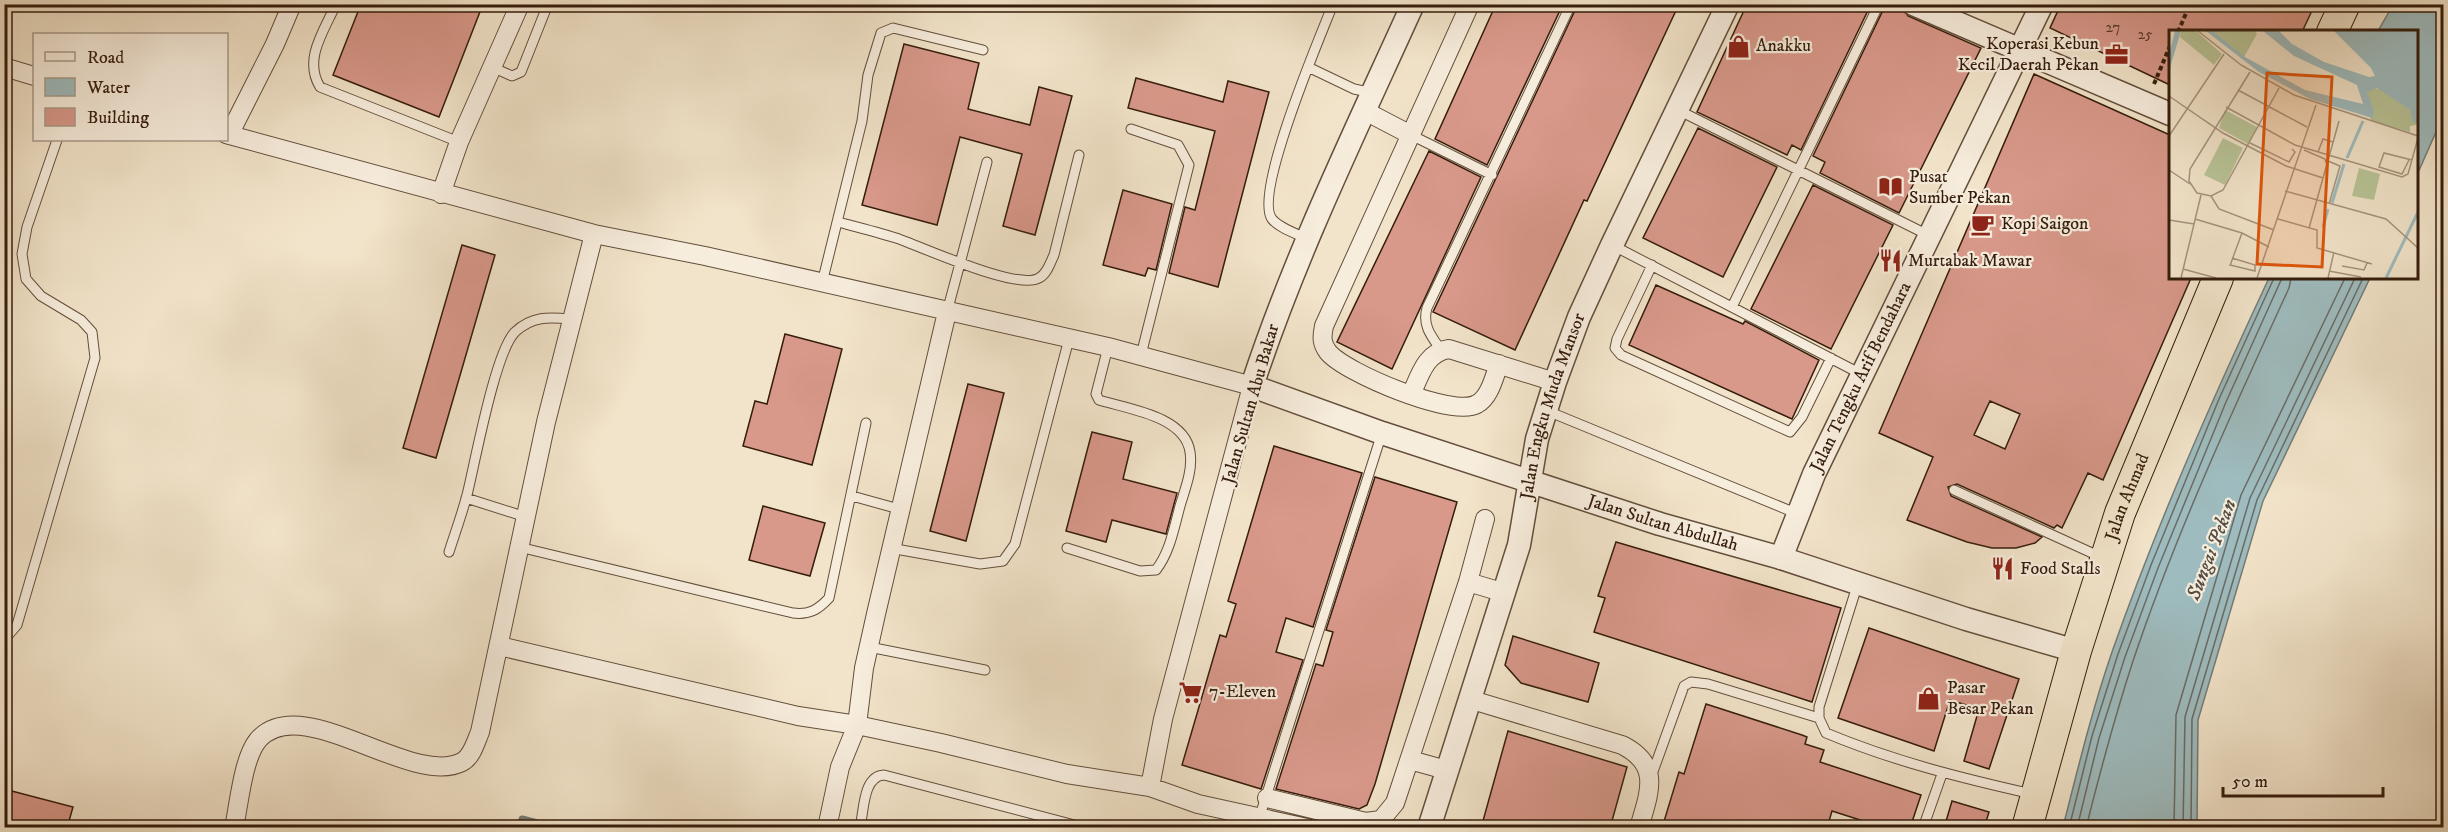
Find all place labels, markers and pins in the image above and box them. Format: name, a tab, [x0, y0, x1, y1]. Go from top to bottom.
shop icon: Anakku	[1725, 33, 1751, 59]
place label: Koperasi Kebun Kecil Daerah Pekan	[1958, 33, 2100, 76]
place label: Anakku	[1756, 35, 1811, 57]
office icon: Koperasi Kebun Kecil Daerah Pekan	[2104, 41, 2130, 67]
place label: Pusat Sumber Pekan	[1909, 166, 2011, 209]
library icon: Pusat Sumber Pekan	[1878, 174, 1904, 200]
cafe icon: Kopi Saigon	[1970, 211, 1996, 237]
place label: Kopi Saigon	[2001, 213, 2089, 235]
restaurant icon: Murtabak Mawar	[1877, 248, 1903, 274]
place label: Murtabak Mawar	[1908, 250, 2032, 272]
restaurant icon: Food Stalls	[1989, 556, 2015, 582]
place label: Food Stalls	[2020, 558, 2100, 580]
place label: Pasar Besar Pekan	[1947, 677, 2034, 720]
supermarket icon: 7-Eleven	[1178, 679, 1204, 705]
place label: 7-Eleven	[1209, 681, 1277, 703]
shop icon: Pasar Besar Pekan	[1916, 685, 1942, 711]

